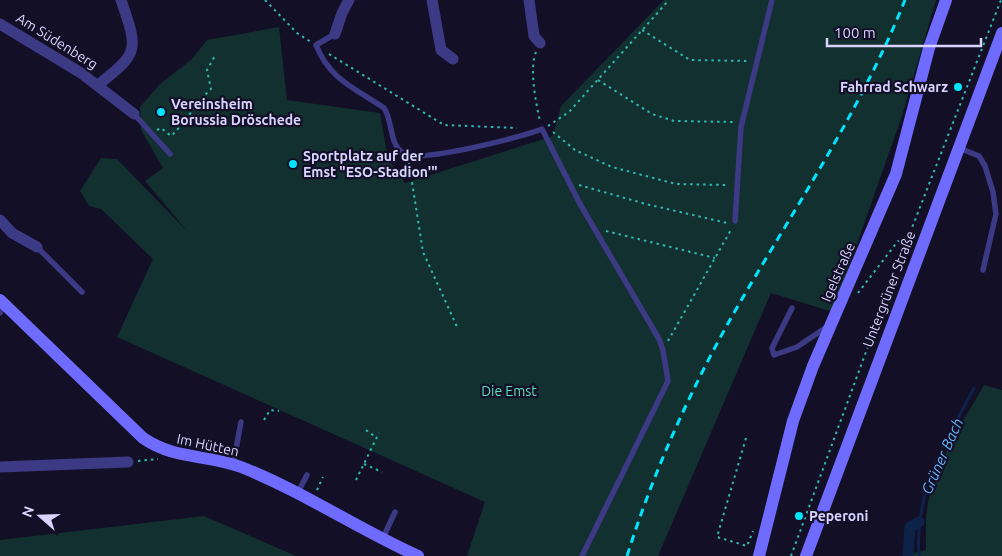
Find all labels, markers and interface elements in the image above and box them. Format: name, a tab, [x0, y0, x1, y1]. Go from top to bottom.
street label: Am Südenberg	[13, 10, 101, 72]
scale bar	[827, 15, 981, 47]
text: 100 m	[834, 24, 876, 41]
place label: Fahrrad Schwarz	[840, 79, 948, 95]
marker: Fahrrad Schwarz	[952, 81, 964, 93]
place label: Vereinsheim Borussia Dröschede	[171, 96, 301, 128]
marker: Vereinsheim Borussia Dröschede	[155, 106, 167, 118]
place label: Sportplatz auf der Emst "ESO-Stadion'"	[303, 148, 437, 180]
marker: Sportplatz auf der Emst "ESO-Stadion'"	[287, 158, 299, 170]
street label: Untergrüner Straße	[859, 229, 919, 349]
street label: Igelstraße	[818, 240, 858, 304]
park label: Die Emst	[481, 383, 537, 399]
water label: Grüner Bach	[918, 415, 966, 497]
street label: Im Hütten	[175, 431, 241, 459]
north arrow	[15, 491, 65, 541]
text: N	[18, 504, 37, 519]
place label: Peperoni	[809, 508, 868, 524]
marker: Peperoni	[793, 510, 805, 522]

